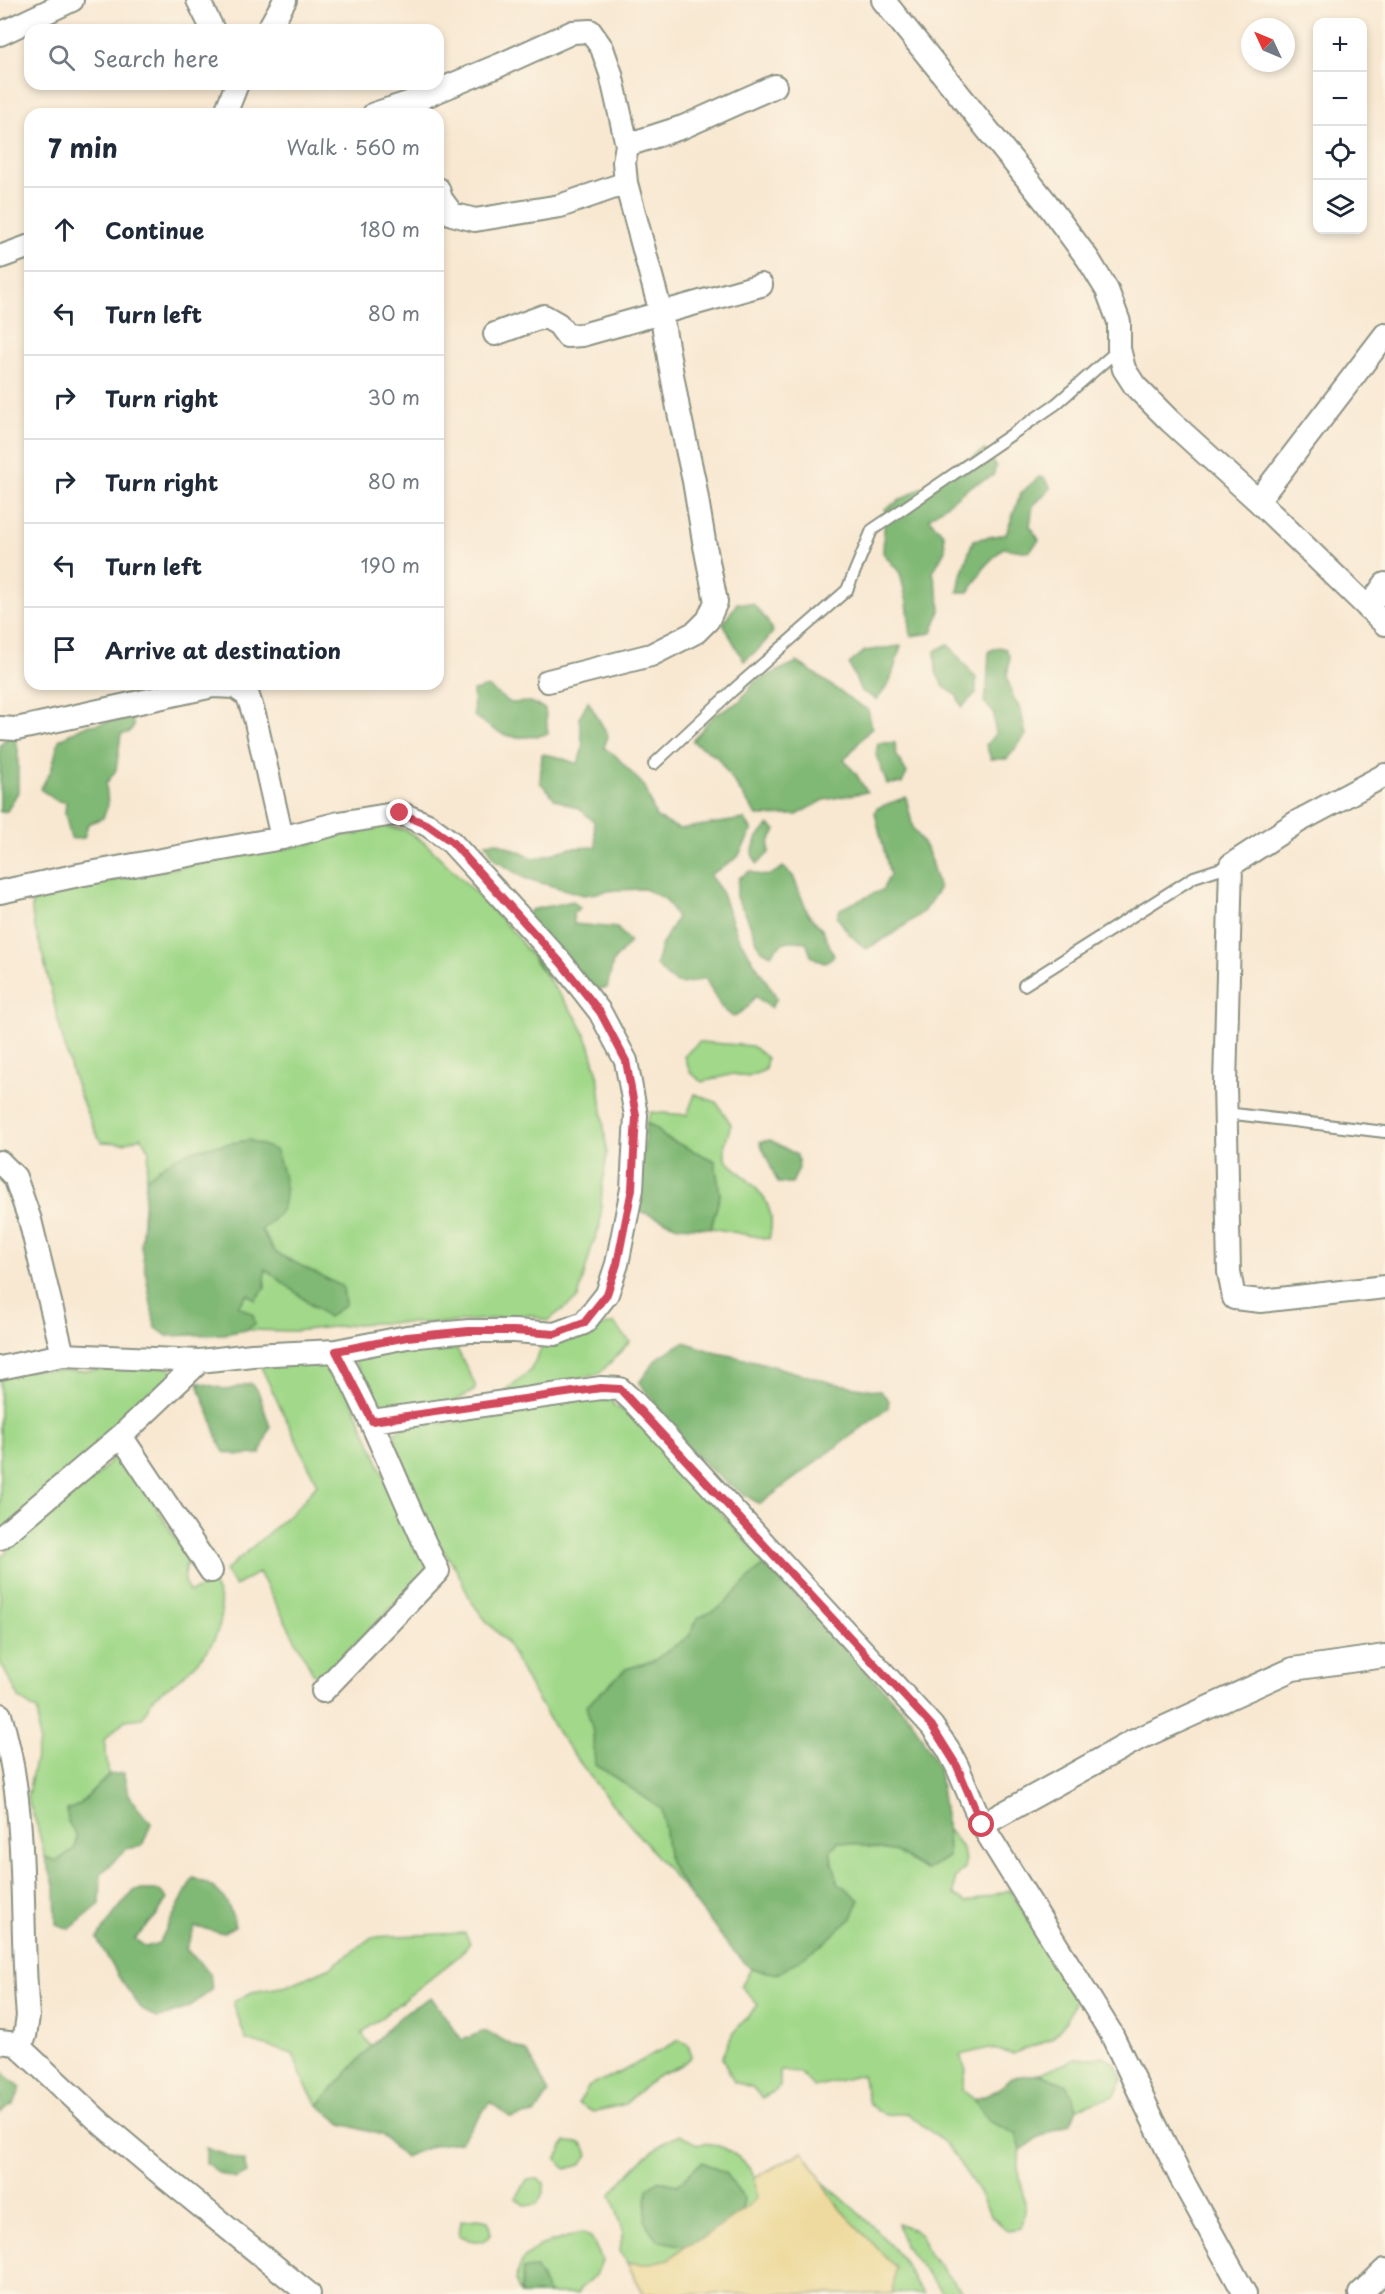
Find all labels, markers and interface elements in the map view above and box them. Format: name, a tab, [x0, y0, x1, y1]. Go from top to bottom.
north arrow	[1241, 18, 1295, 72]
map controls	[1313, 18, 1367, 234]
button: +	[1313, 18, 1367, 72]
search box	[24, 24, 444, 90]
icon: search	[45, 41, 78, 74]
text: Search here	[93, 41, 219, 74]
button: −	[1313, 72, 1367, 126]
button: locate	[1313, 126, 1367, 180]
text: 7 min	[48, 128, 118, 167]
text: Walk · 560 m	[286, 132, 420, 162]
button: layers	[1313, 180, 1367, 234]
icon: ahead	[48, 213, 81, 246]
text: Continue	[105, 213, 204, 246]
text: 180 m	[360, 214, 420, 244]
icon: left	[48, 297, 81, 330]
text: Turn left	[105, 297, 202, 330]
text: 80 m	[368, 298, 420, 328]
icon: right	[48, 381, 81, 414]
text: Turn right	[105, 381, 218, 414]
text: 30 m	[367, 382, 420, 412]
icon: right	[48, 465, 81, 498]
text: Turn right	[105, 465, 218, 498]
text: 80 m	[368, 466, 420, 496]
icon: left	[48, 549, 81, 582]
text: Turn left	[105, 549, 202, 582]
text: 190 m	[361, 550, 420, 580]
icon: arrive	[48, 633, 81, 666]
text: Arrive at destination	[105, 633, 341, 666]
route end	[386, 799, 412, 825]
route start	[968, 1811, 994, 1837]

